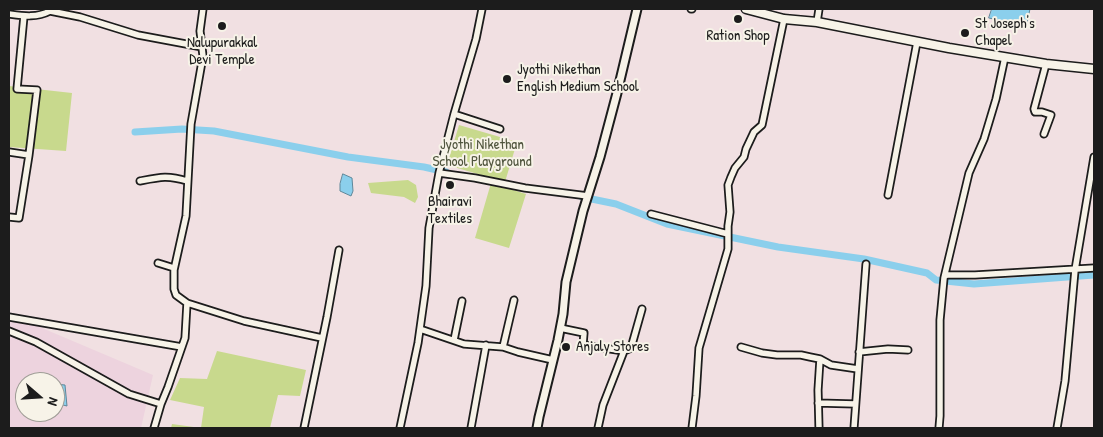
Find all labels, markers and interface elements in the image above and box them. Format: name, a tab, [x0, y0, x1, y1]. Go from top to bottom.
marker: Ration Shop	[732, 13, 744, 25]
place label: St Joseph's Chapel	[975, 15, 1035, 50]
marker: Nalupurakkal Devi Temple	[216, 20, 228, 32]
place label: Ration Shop	[706, 27, 770, 45]
marker: St Joseph's Chapel	[959, 27, 971, 39]
place label: Nalupurakkal Devi Temple	[187, 34, 257, 69]
place label: Jyothi Nikethan English Medium School	[517, 61, 639, 96]
marker: Jyothi Nikethan English Medium School	[501, 73, 513, 85]
park label: Jyothi Nikethan School Playground	[432, 136, 532, 171]
marker: Bhairavi Textiles	[444, 179, 456, 191]
place label: Bhairavi Textiles	[428, 193, 472, 228]
place label: Anjaly Stores	[576, 338, 649, 356]
marker: Anjaly Stores	[560, 341, 572, 353]
north arrow	[15, 372, 65, 422]
text: N	[44, 395, 64, 408]

